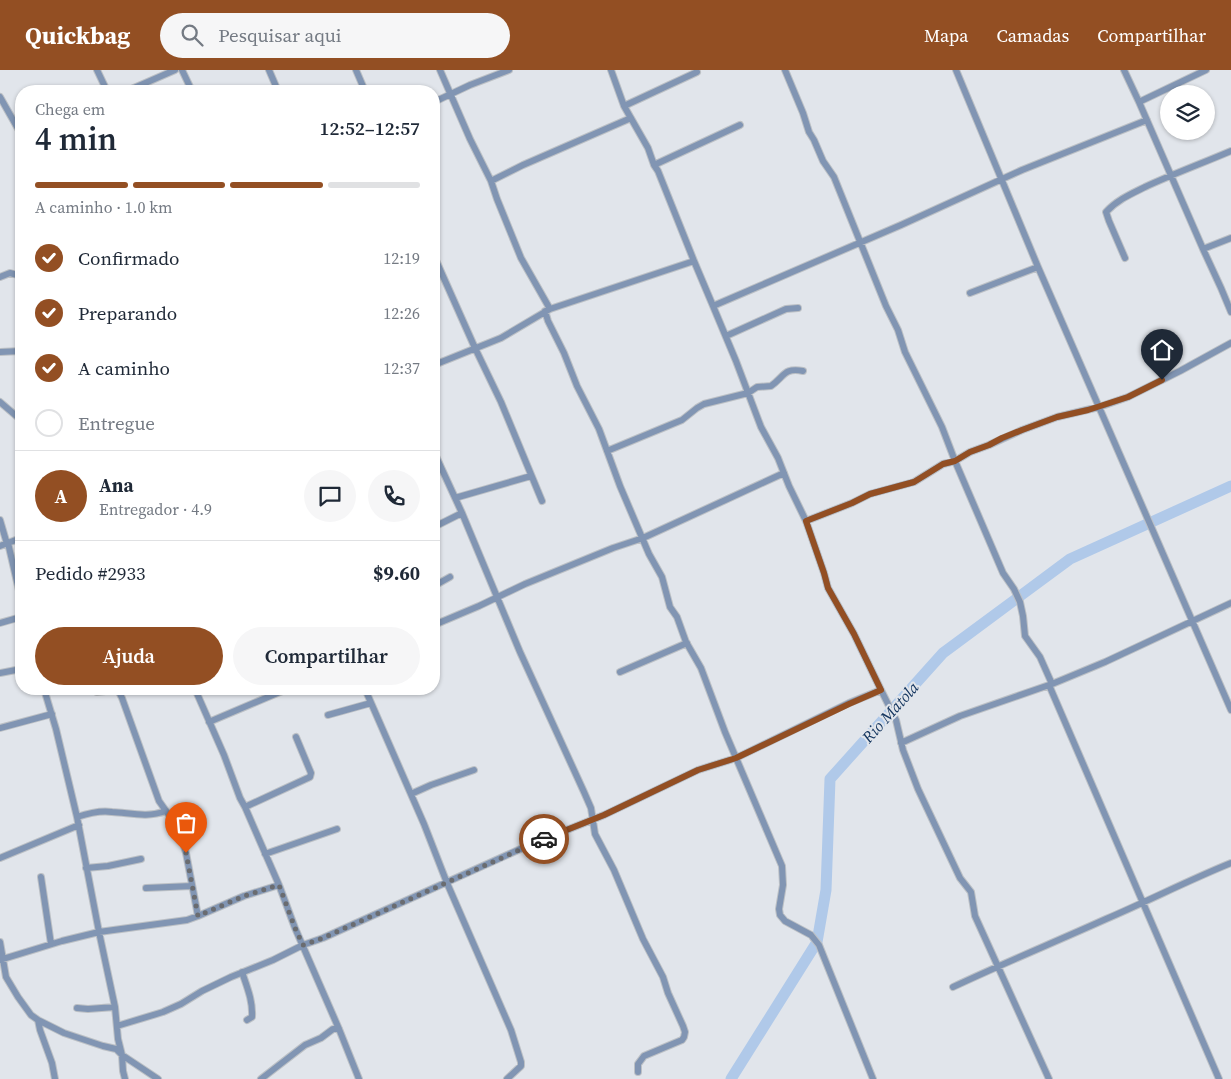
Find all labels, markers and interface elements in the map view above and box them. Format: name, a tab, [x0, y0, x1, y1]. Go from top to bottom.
search box	[160, 13, 510, 58]
text: Quickbag	[25, 19, 130, 52]
icon: search	[178, 21, 206, 49]
text: Pesquisar aqui	[218, 22, 342, 48]
text: Mapa	[924, 23, 968, 48]
text: Camadas	[996, 23, 1069, 48]
text: Compartilhar	[1097, 23, 1206, 48]
map controls	[1160, 85, 1215, 140]
button: layers	[1160, 85, 1215, 140]
text: Chega em	[35, 98, 105, 120]
text: 12:52–12:57	[320, 115, 420, 141]
text: 4 min	[35, 117, 117, 161]
text: A caminho · 1.0 km	[35, 196, 172, 218]
icon: check	[35, 244, 63, 272]
text: Confirmado	[78, 245, 180, 271]
text: 12:19	[383, 247, 420, 269]
icon: check	[35, 299, 63, 327]
text: Preparando	[78, 300, 177, 326]
text: 12:26	[383, 302, 420, 324]
pin	[1141, 329, 1183, 380]
icon: home	[1148, 336, 1176, 364]
icon: check	[35, 354, 63, 382]
text: A caminho	[78, 355, 170, 381]
text: 12:37	[383, 357, 420, 379]
text: Entregue	[78, 410, 155, 436]
button: chat	[304, 470, 356, 522]
button: phone	[368, 470, 420, 522]
text: Ana	[99, 472, 133, 498]
text: A	[55, 483, 67, 509]
text: Entregador · 4.9	[99, 498, 212, 520]
text: Pedido #2933	[35, 560, 146, 586]
text: $9.60	[373, 560, 420, 586]
button: Ajuda	[35, 627, 223, 685]
button: Compartilhar	[233, 627, 420, 685]
water label: Rio Matola	[856, 676, 924, 748]
pin	[165, 802, 207, 853]
icon: bag	[172, 809, 200, 837]
courier	[519, 814, 569, 864]
icon: car	[530, 825, 558, 853]

